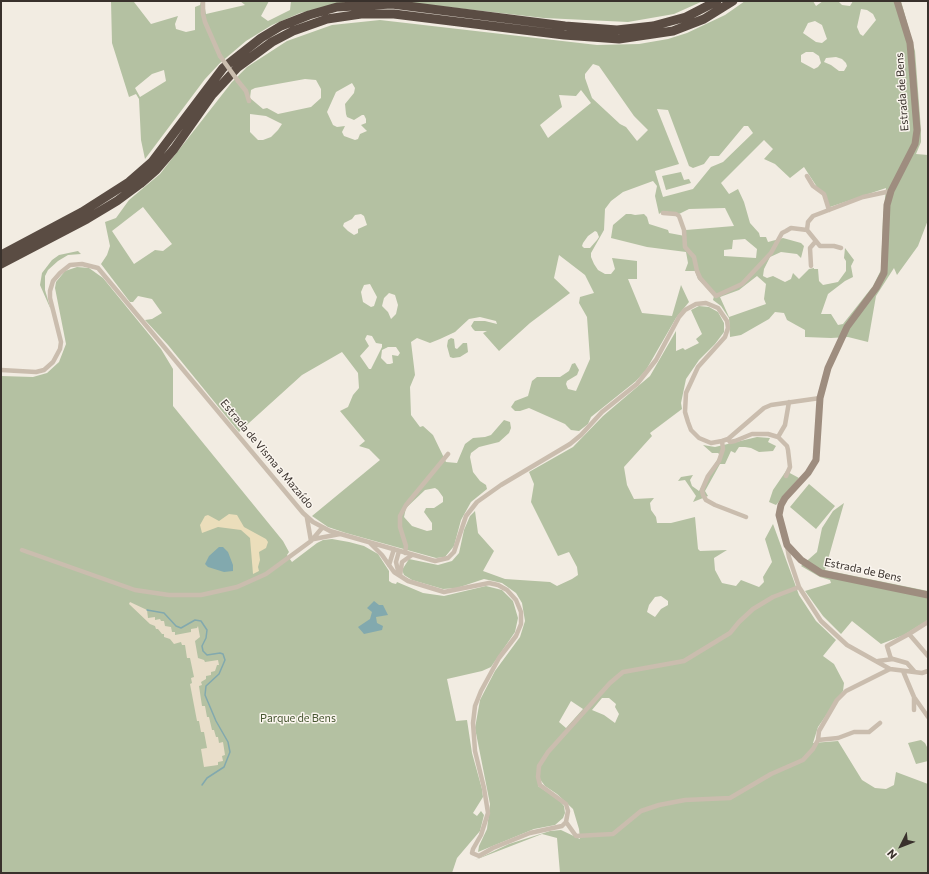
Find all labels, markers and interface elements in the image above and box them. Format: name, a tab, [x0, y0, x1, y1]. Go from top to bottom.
street label: Estrada de Bens	[893, 52, 911, 132]
street label: Estrada de Visma a Mazaído	[217, 397, 317, 511]
street label: Estrada de Bens	[823, 555, 903, 585]
park label: Parque de Bens	[260, 711, 336, 725]
north arrow	[881, 826, 921, 866]
text: N	[884, 847, 899, 862]

